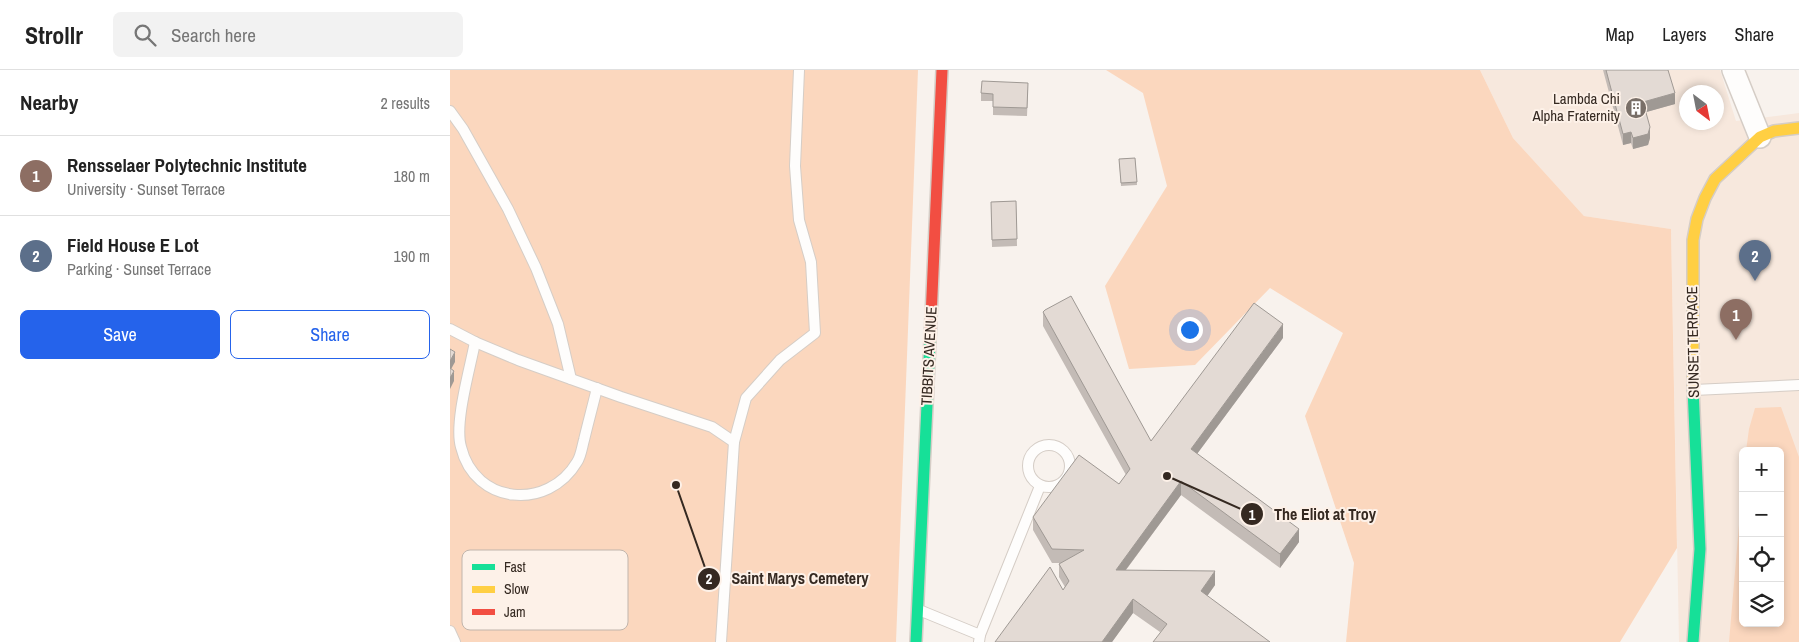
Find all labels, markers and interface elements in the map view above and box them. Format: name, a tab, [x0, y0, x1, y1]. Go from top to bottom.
search box	[113, 12, 463, 57]
text: Strollr	[25, 19, 83, 51]
icon: search	[131, 21, 159, 49]
text: Search here	[171, 22, 256, 48]
text: Map	[1606, 22, 1634, 47]
text: Layers	[1662, 22, 1707, 47]
text: Share	[1735, 22, 1774, 47]
north arrow	[1679, 85, 1724, 130]
text: Nearby	[20, 88, 78, 117]
place label: Lambda Chi Alpha Fraternity	[1531, 88, 1621, 126]
text: 2 results	[380, 92, 430, 114]
building icon: Lambda Chi Alpha Fraternity	[1624, 96, 1648, 120]
text: Rensselaer Polytechnic Institute	[67, 152, 307, 178]
text: 1	[32, 165, 40, 187]
text: 180 m	[394, 165, 430, 187]
text: University · Sunset Terrace	[67, 178, 225, 200]
text: Field House E Lot	[67, 232, 199, 258]
pin: 2	[1739, 240, 1771, 281]
text: 2	[32, 245, 40, 267]
text: 190 m	[394, 245, 430, 267]
text: Parking · Sunset Terrace	[67, 258, 211, 280]
street label: SUNSET TERRACE	[1681, 286, 1704, 398]
pin: 1	[1720, 299, 1752, 340]
street label: TIBBITS AVENUE	[915, 306, 942, 406]
button: Save	[20, 310, 220, 359]
button: Share	[230, 310, 430, 359]
your location	[1177, 317, 1203, 343]
map controls	[1739, 447, 1784, 627]
button: +	[1739, 447, 1784, 492]
button: −	[1739, 492, 1784, 537]
callout: The Eliot at Troy	[1239, 499, 1386, 530]
text: The Eliot at Troy	[1274, 503, 1377, 525]
text: 1	[1249, 504, 1256, 525]
button: locate	[1739, 537, 1784, 582]
legend	[462, 550, 628, 630]
text: Fast	[504, 558, 526, 576]
callout: Saint Marys Cemetery	[697, 563, 879, 594]
text: Saint Marys Cemetery	[731, 567, 869, 589]
text: 2	[706, 568, 713, 589]
text: Slow	[504, 580, 530, 598]
button: layers	[1739, 582, 1784, 627]
text: Jam	[504, 603, 526, 621]

